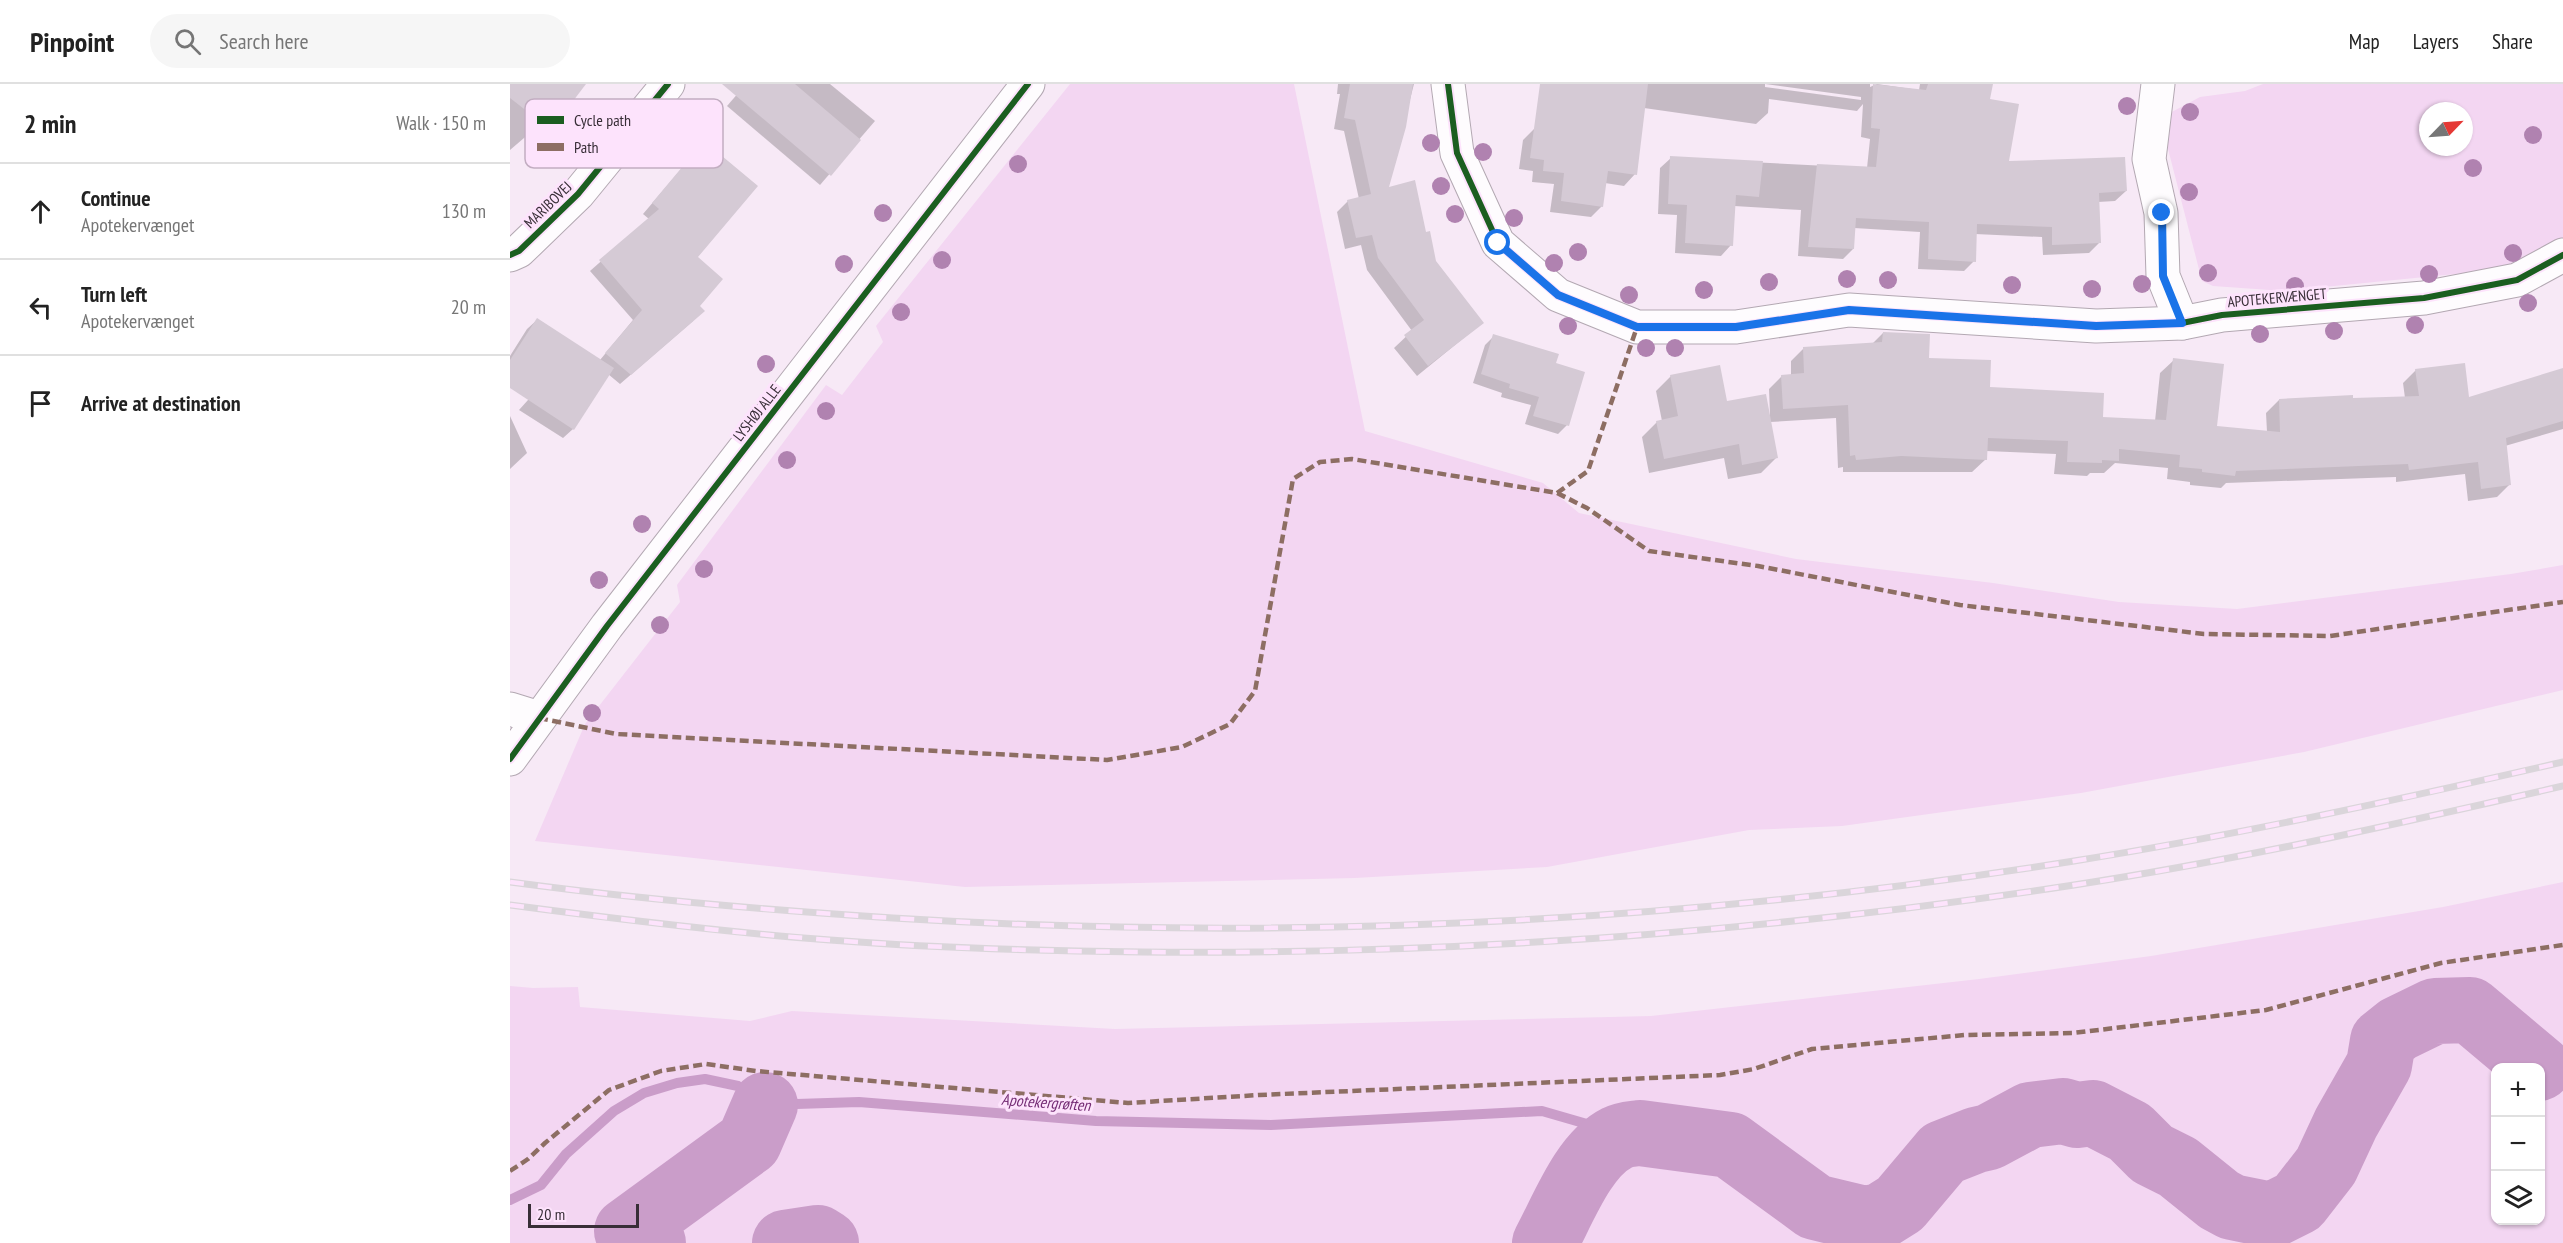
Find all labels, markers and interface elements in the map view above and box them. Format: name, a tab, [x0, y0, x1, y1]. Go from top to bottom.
search box	[150, 14, 570, 68]
text: Pinpoint	[30, 23, 114, 60]
icon: search	[171, 25, 204, 58]
text: Search here	[219, 27, 309, 55]
text: Map	[2349, 28, 2380, 55]
text: Layers	[2413, 28, 2459, 55]
text: Share	[2492, 28, 2533, 55]
legend	[525, 99, 723, 168]
north arrow	[2419, 102, 2473, 156]
text: 2 min	[24, 107, 77, 140]
text: Walk · 150 m	[396, 110, 486, 136]
text: Cycle path	[574, 110, 631, 130]
text: Path	[574, 137, 599, 157]
street label: MARIBOVEJ	[520, 177, 576, 232]
text: Continue	[81, 184, 151, 212]
icon: ahead	[24, 195, 57, 228]
text: 130 m	[442, 198, 486, 224]
route end	[2148, 199, 2174, 225]
text: Apotekervænget	[81, 212, 194, 238]
route start	[1484, 229, 1510, 255]
text: Turn left	[81, 280, 147, 308]
street label: APOTEKERVÆNGET	[2227, 284, 2328, 311]
icon: left	[24, 291, 57, 324]
text: 20 m	[451, 294, 486, 320]
text: Apotekervænget	[81, 308, 194, 334]
street label: LYSHØJ ALLE	[729, 381, 785, 445]
icon: arrive	[24, 387, 57, 420]
text: Arrive at destination	[81, 389, 241, 417]
map controls	[2491, 1063, 2545, 1225]
button: +	[2491, 1063, 2545, 1117]
water label: Apotekergrøften	[1001, 1089, 1092, 1115]
button: −	[2491, 1117, 2545, 1171]
button: layers	[2491, 1171, 2545, 1225]
scale bar	[528, 1201, 639, 1228]
text: 20 m	[537, 1204, 565, 1224]

